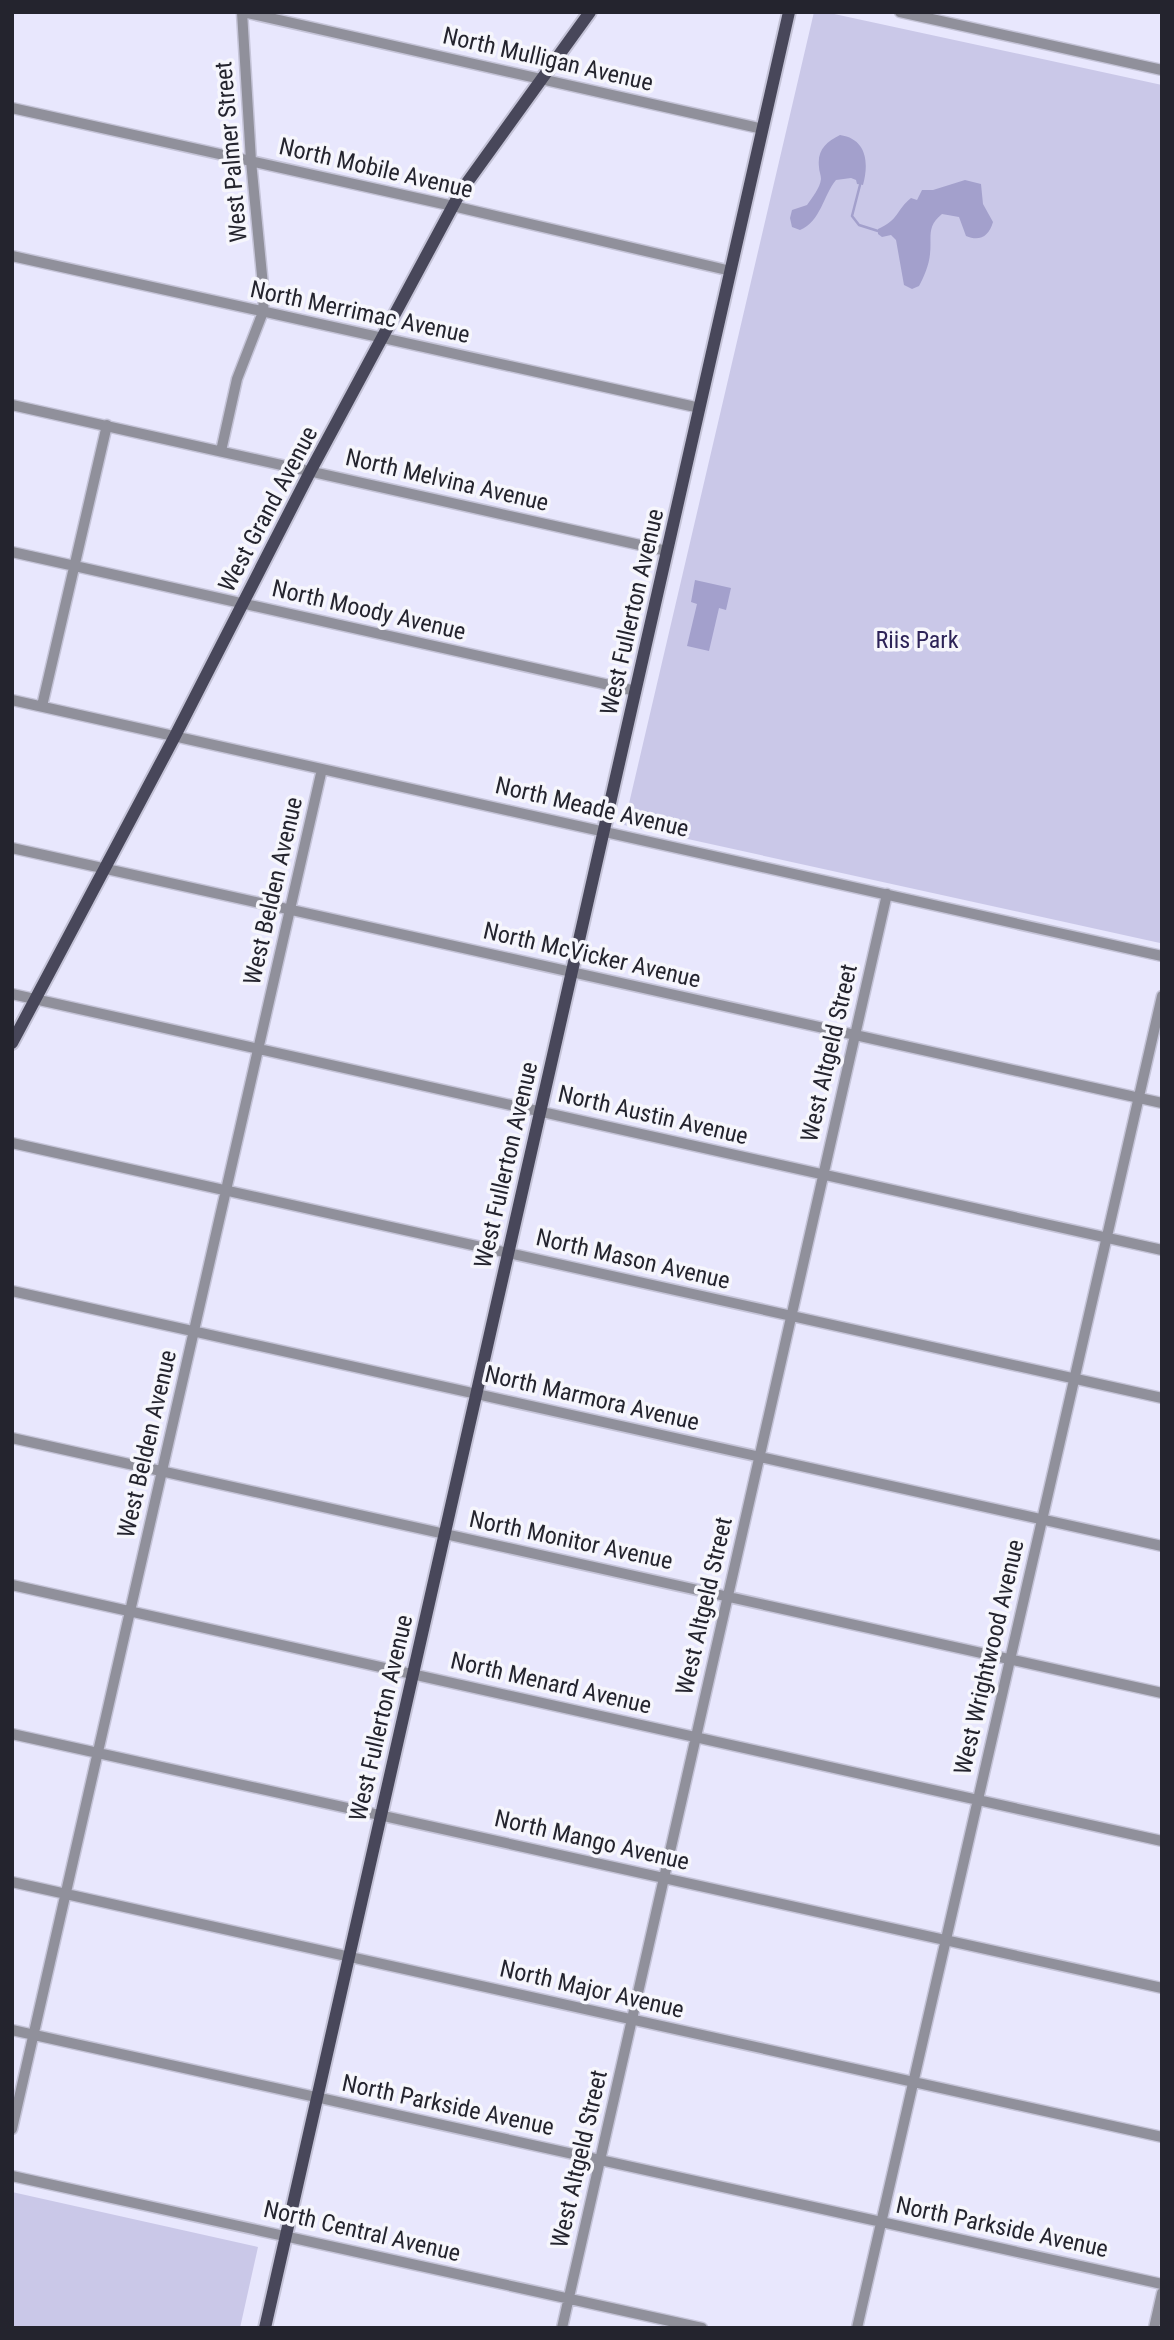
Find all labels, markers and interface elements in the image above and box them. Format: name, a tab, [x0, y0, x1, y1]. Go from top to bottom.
street label: North Mulligan Avenue	[440, 21, 656, 97]
street label: West Palmer Street	[209, 60, 253, 244]
street label: North Mobile Avenue	[276, 132, 476, 204]
street label: North Merrimac Avenue	[248, 275, 472, 349]
street label: West Grand Avenue	[213, 421, 323, 597]
street label: North Melvina Avenue	[343, 443, 551, 517]
street label: West Fullerton Avenue	[595, 506, 669, 718]
street label: North Moody Avenue	[270, 574, 468, 646]
park label: Riis Park	[875, 626, 959, 654]
street label: North Meade Avenue	[493, 771, 691, 843]
street label: West Belden Avenue	[238, 794, 308, 988]
street label: North McVicker Avenue	[481, 916, 703, 994]
street label: West Altgeld Street	[795, 961, 863, 1145]
street label: West Fullerton Avenue	[469, 1059, 543, 1271]
street label: North Austin Avenue	[555, 1080, 751, 1150]
street label: North Mason Avenue	[533, 1223, 733, 1295]
street label: West Belden Avenue	[112, 1347, 182, 1541]
street label: North Marmora Avenue	[482, 1360, 702, 1436]
street label: North Monitor Avenue	[467, 1505, 675, 1575]
street label: West Altgeld Street	[670, 1514, 738, 1698]
street label: West Wrightwood Avenue	[948, 1537, 1030, 1777]
street label: West Fullerton Avenue	[344, 1612, 418, 1824]
street label: North Menard Avenue	[448, 1646, 654, 1720]
street label: North Mango Avenue	[492, 1804, 692, 1876]
street label: North Major Avenue	[497, 1954, 687, 2024]
street label: West Altgeld Street	[545, 2067, 613, 2251]
street label: North Parkside Avenue	[339, 2069, 557, 2141]
street label: North Parkside Avenue	[893, 2191, 1111, 2263]
street label: North Central Avenue	[261, 2195, 463, 2267]

